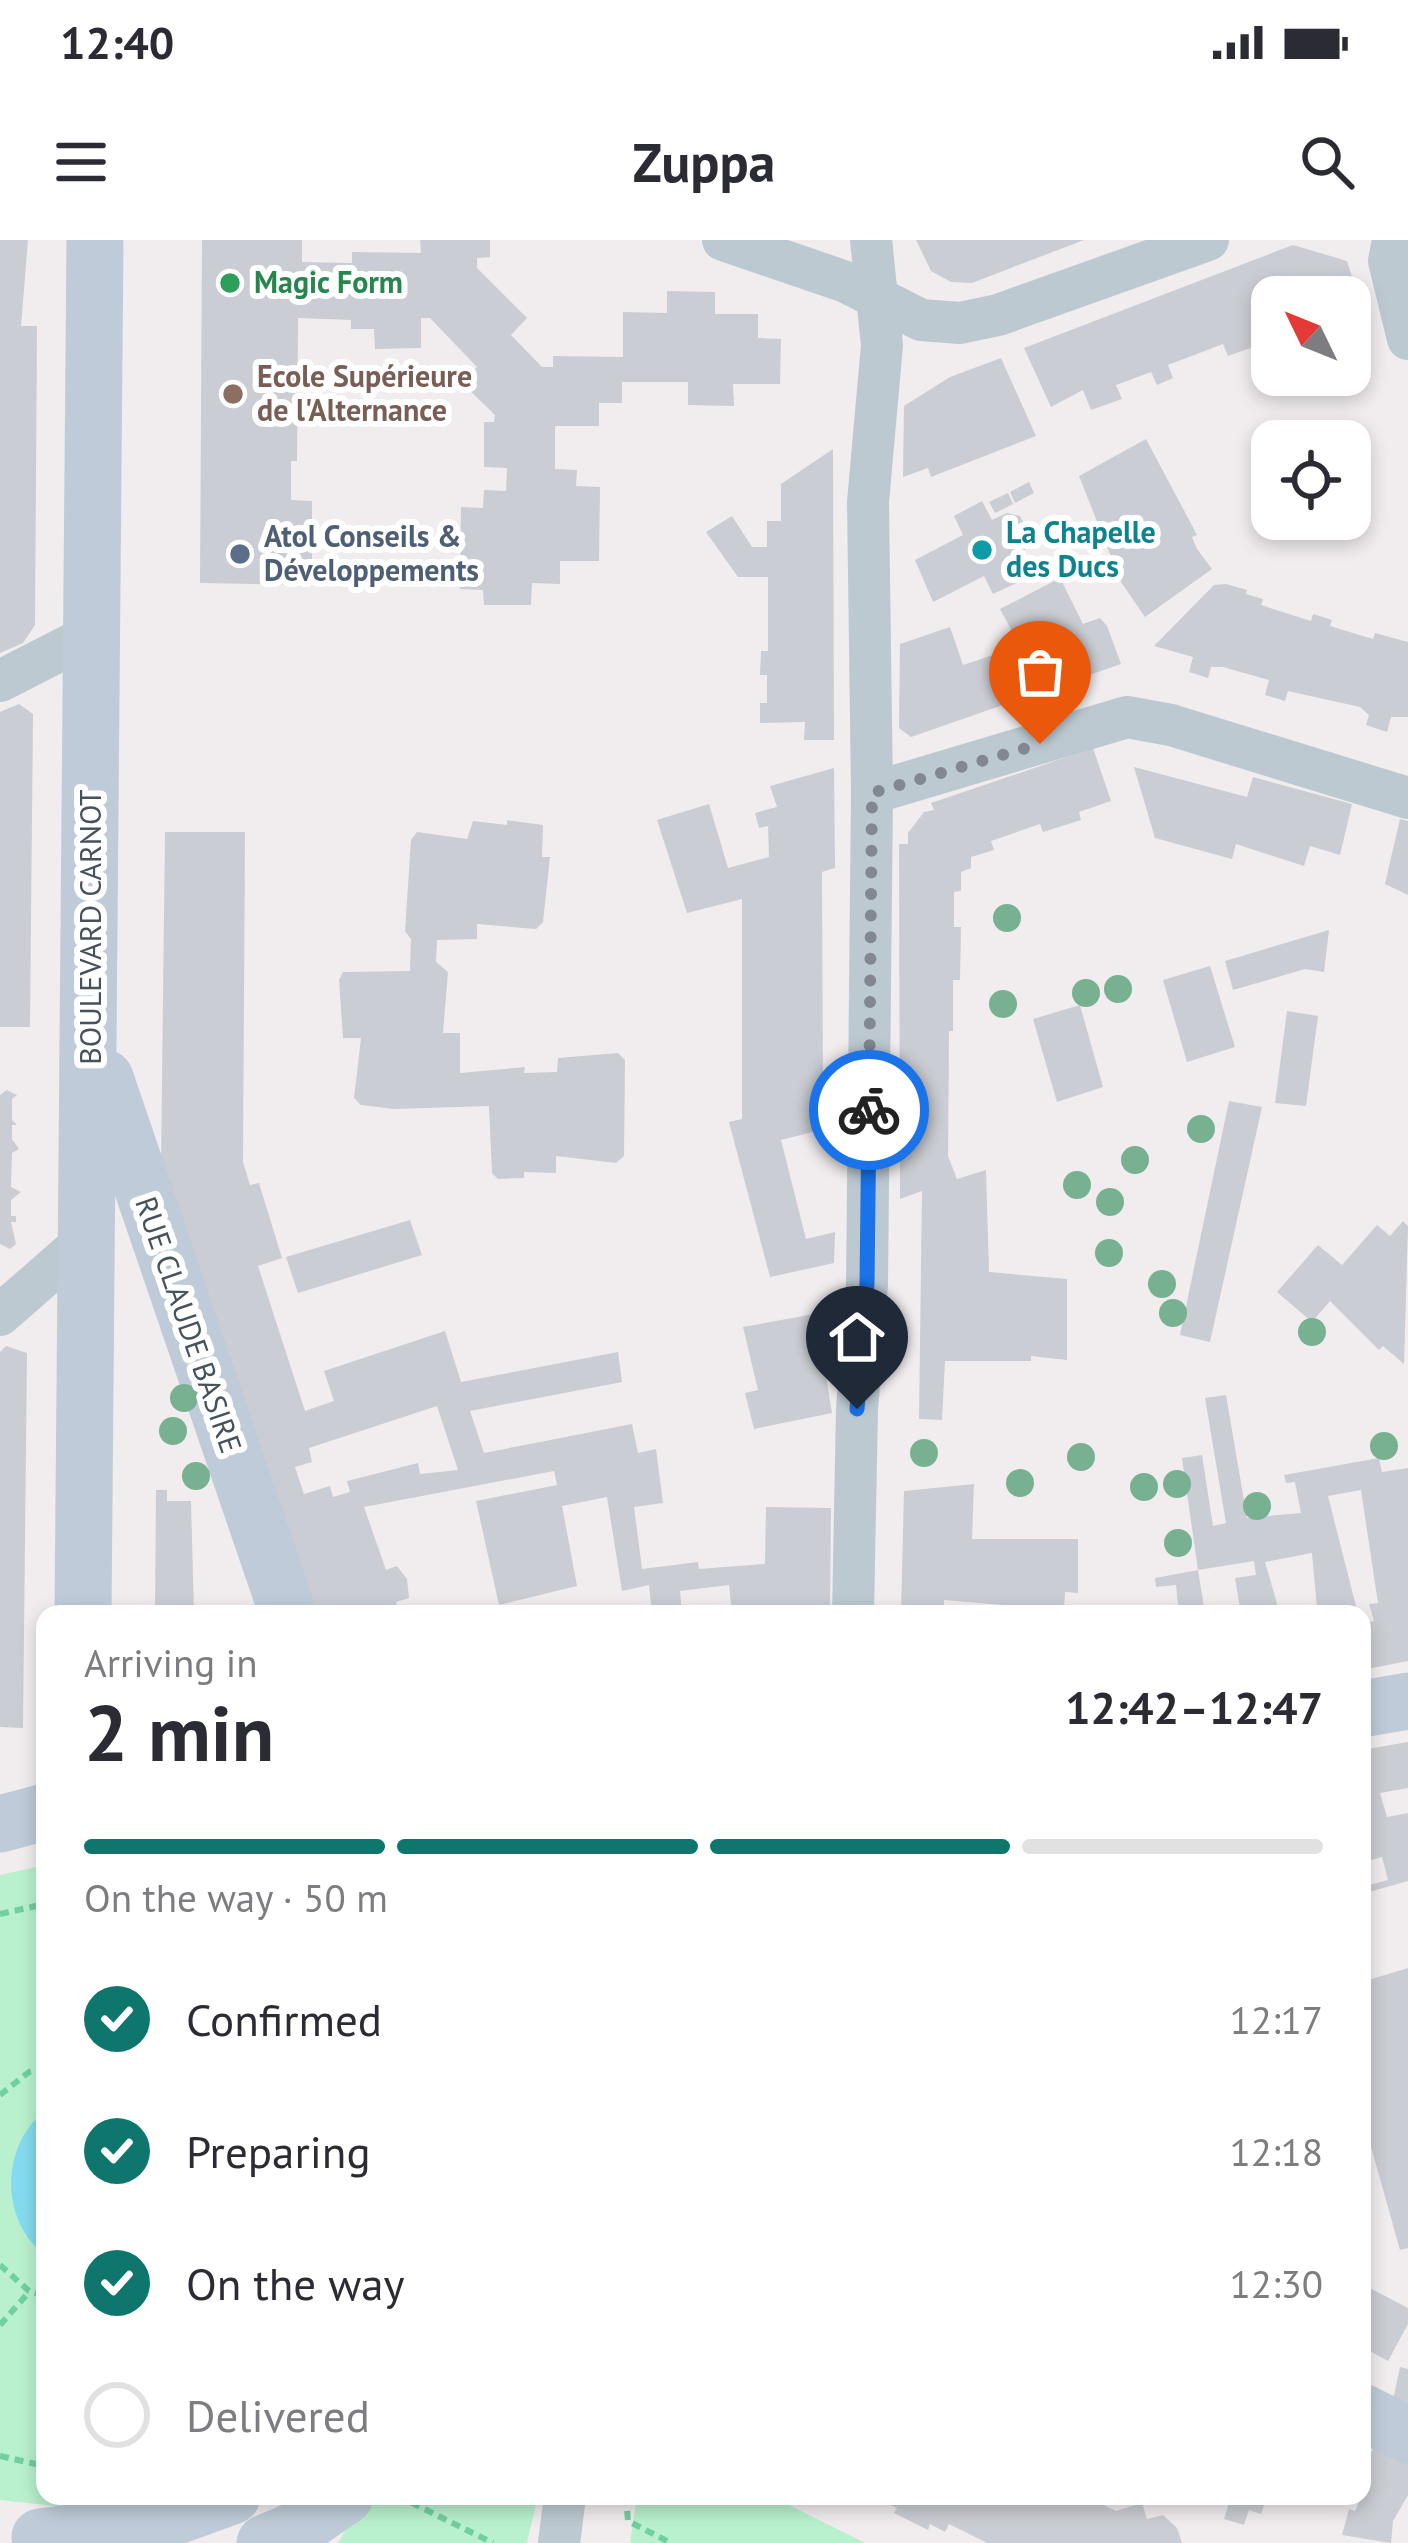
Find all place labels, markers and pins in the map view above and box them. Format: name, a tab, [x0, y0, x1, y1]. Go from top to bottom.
place label: Magic Form	[254, 262, 403, 301]
marker: Magic Form	[217, 270, 243, 296]
place label: Ecole Supérieure de l'Alternance	[257, 356, 472, 429]
marker: Ecole Supérieure de l'Alternance	[220, 381, 246, 407]
place label: La Chapelle des Ducs	[1006, 512, 1156, 585]
place label: Atol Conseils & Développements	[264, 516, 479, 589]
marker: La Chapelle des Ducs	[969, 537, 995, 563]
marker: Atol Conseils & Développements	[227, 541, 253, 567]
pin	[989, 621, 1091, 744]
pin	[806, 1286, 908, 1409]

